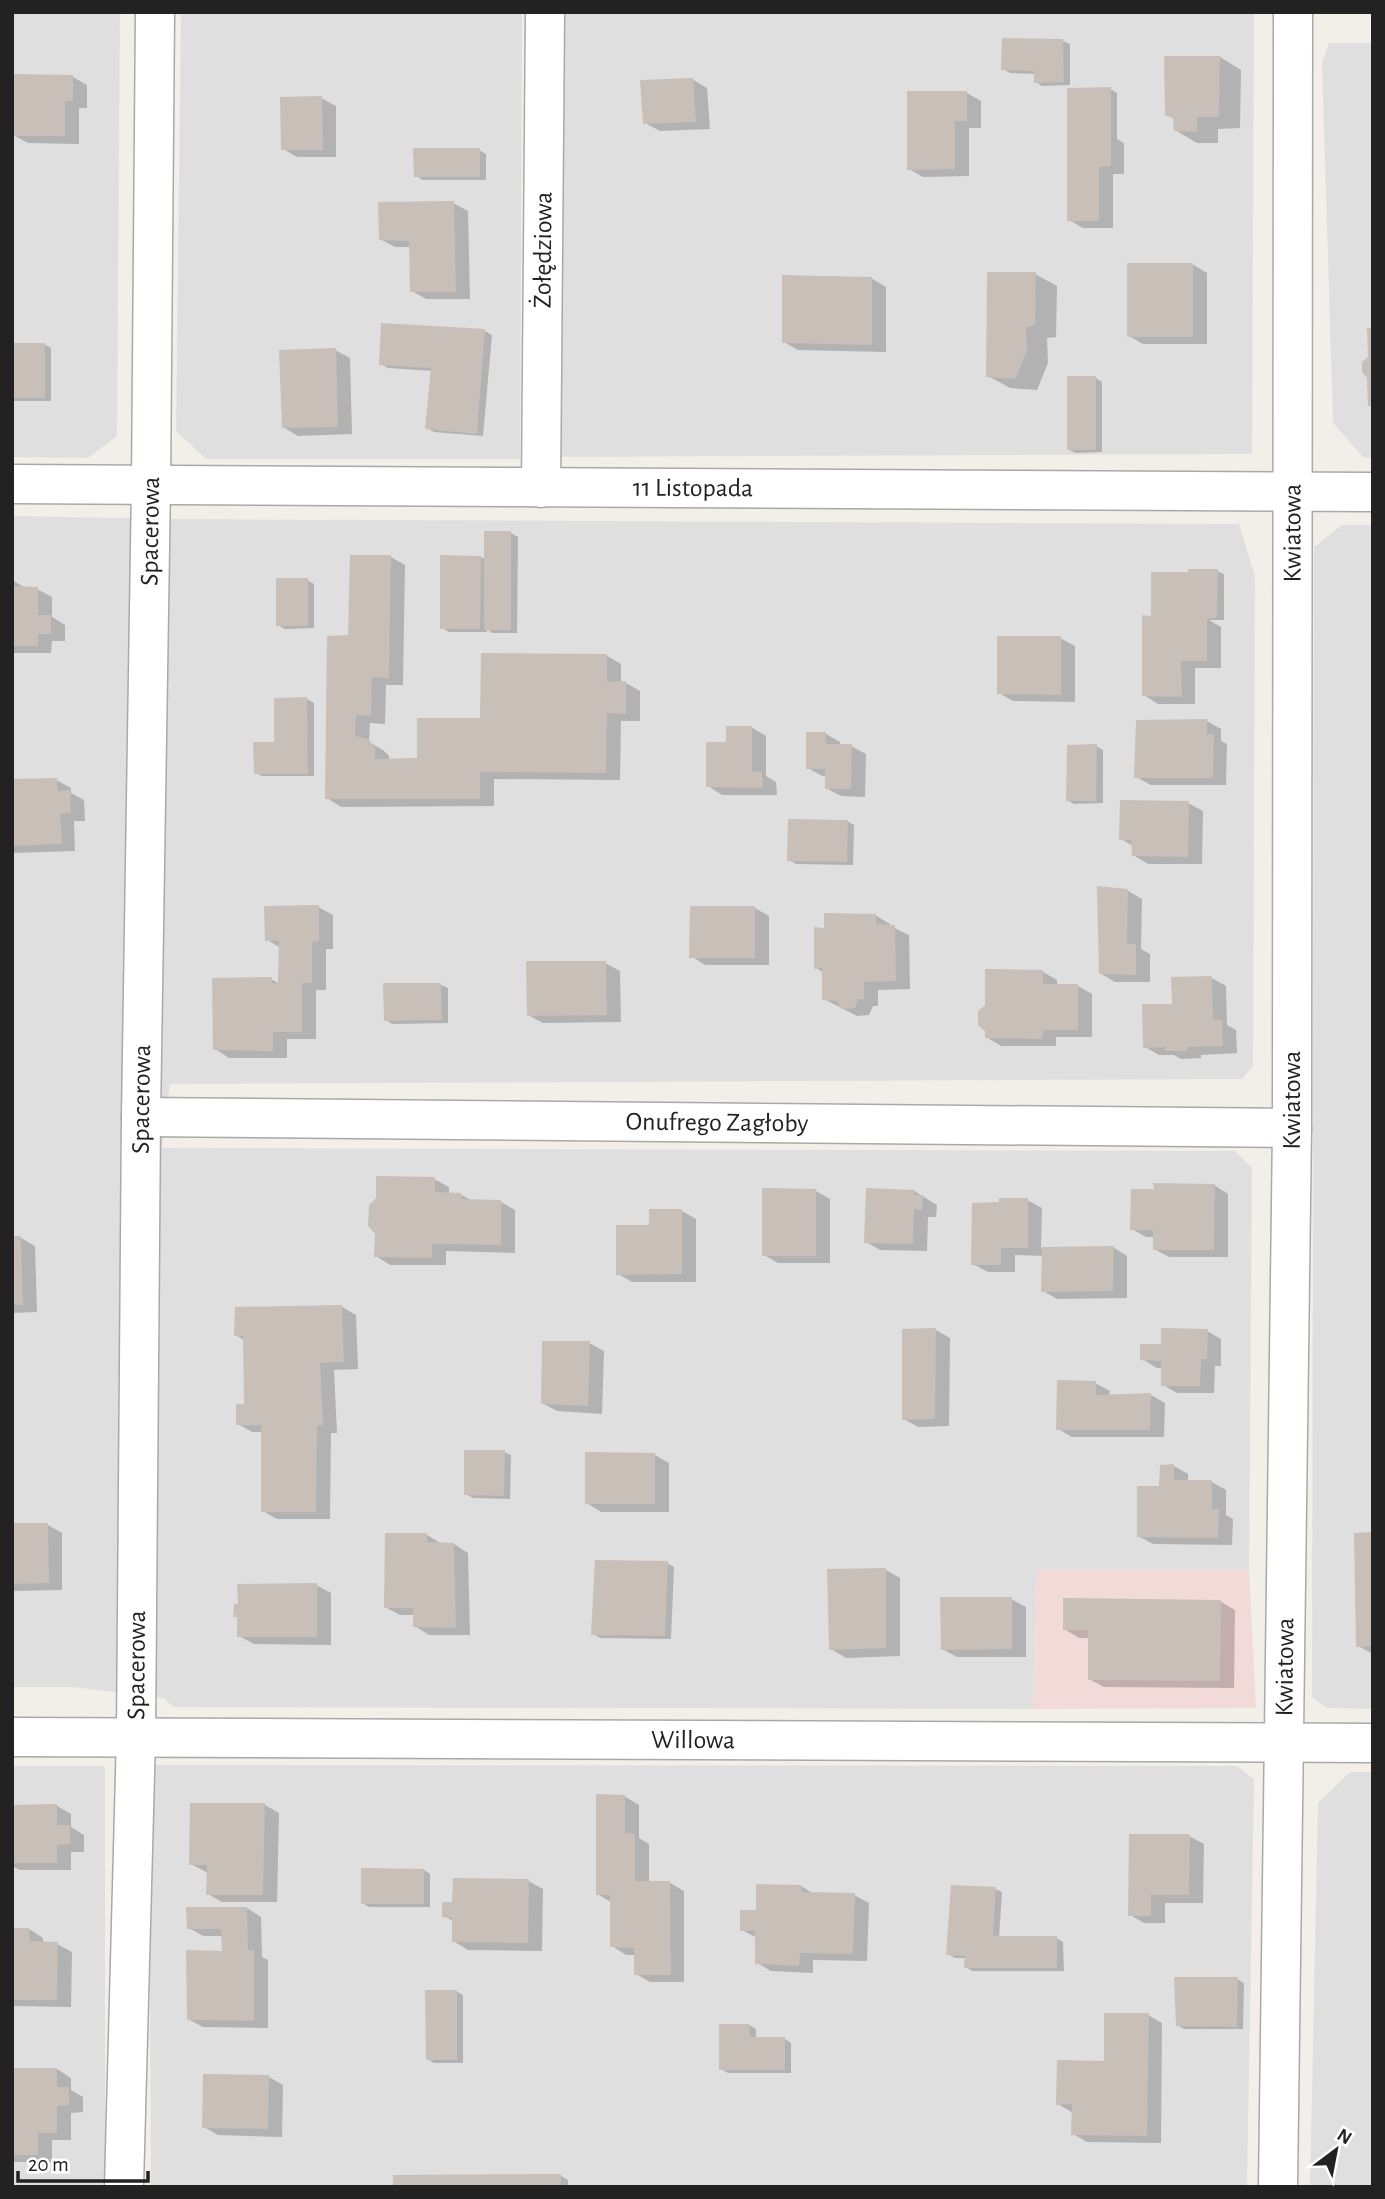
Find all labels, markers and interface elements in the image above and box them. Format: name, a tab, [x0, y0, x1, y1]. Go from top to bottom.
street label: Żołędziowa	[529, 192, 556, 308]
street label: 11 Listopada	[633, 475, 753, 501]
street label: Spacerowa	[136, 476, 164, 586]
street label: Kwiatowa	[1279, 484, 1306, 583]
street label: Spacerowa	[128, 1044, 155, 1154]
street label: Kwiatowa	[1279, 1051, 1305, 1150]
street label: Onufrego Zagłoby	[625, 1109, 808, 1136]
street label: Spacerowa	[123, 1610, 150, 1720]
street label: Kwiatowa	[1271, 1617, 1299, 1717]
street label: Willowa	[651, 1727, 735, 1753]
north arrow	[1301, 2115, 1371, 2185]
text: N	[1334, 2125, 1355, 2148]
scale bar	[18, 2140, 147, 2184]
text: 20 m	[28, 2154, 69, 2175]

